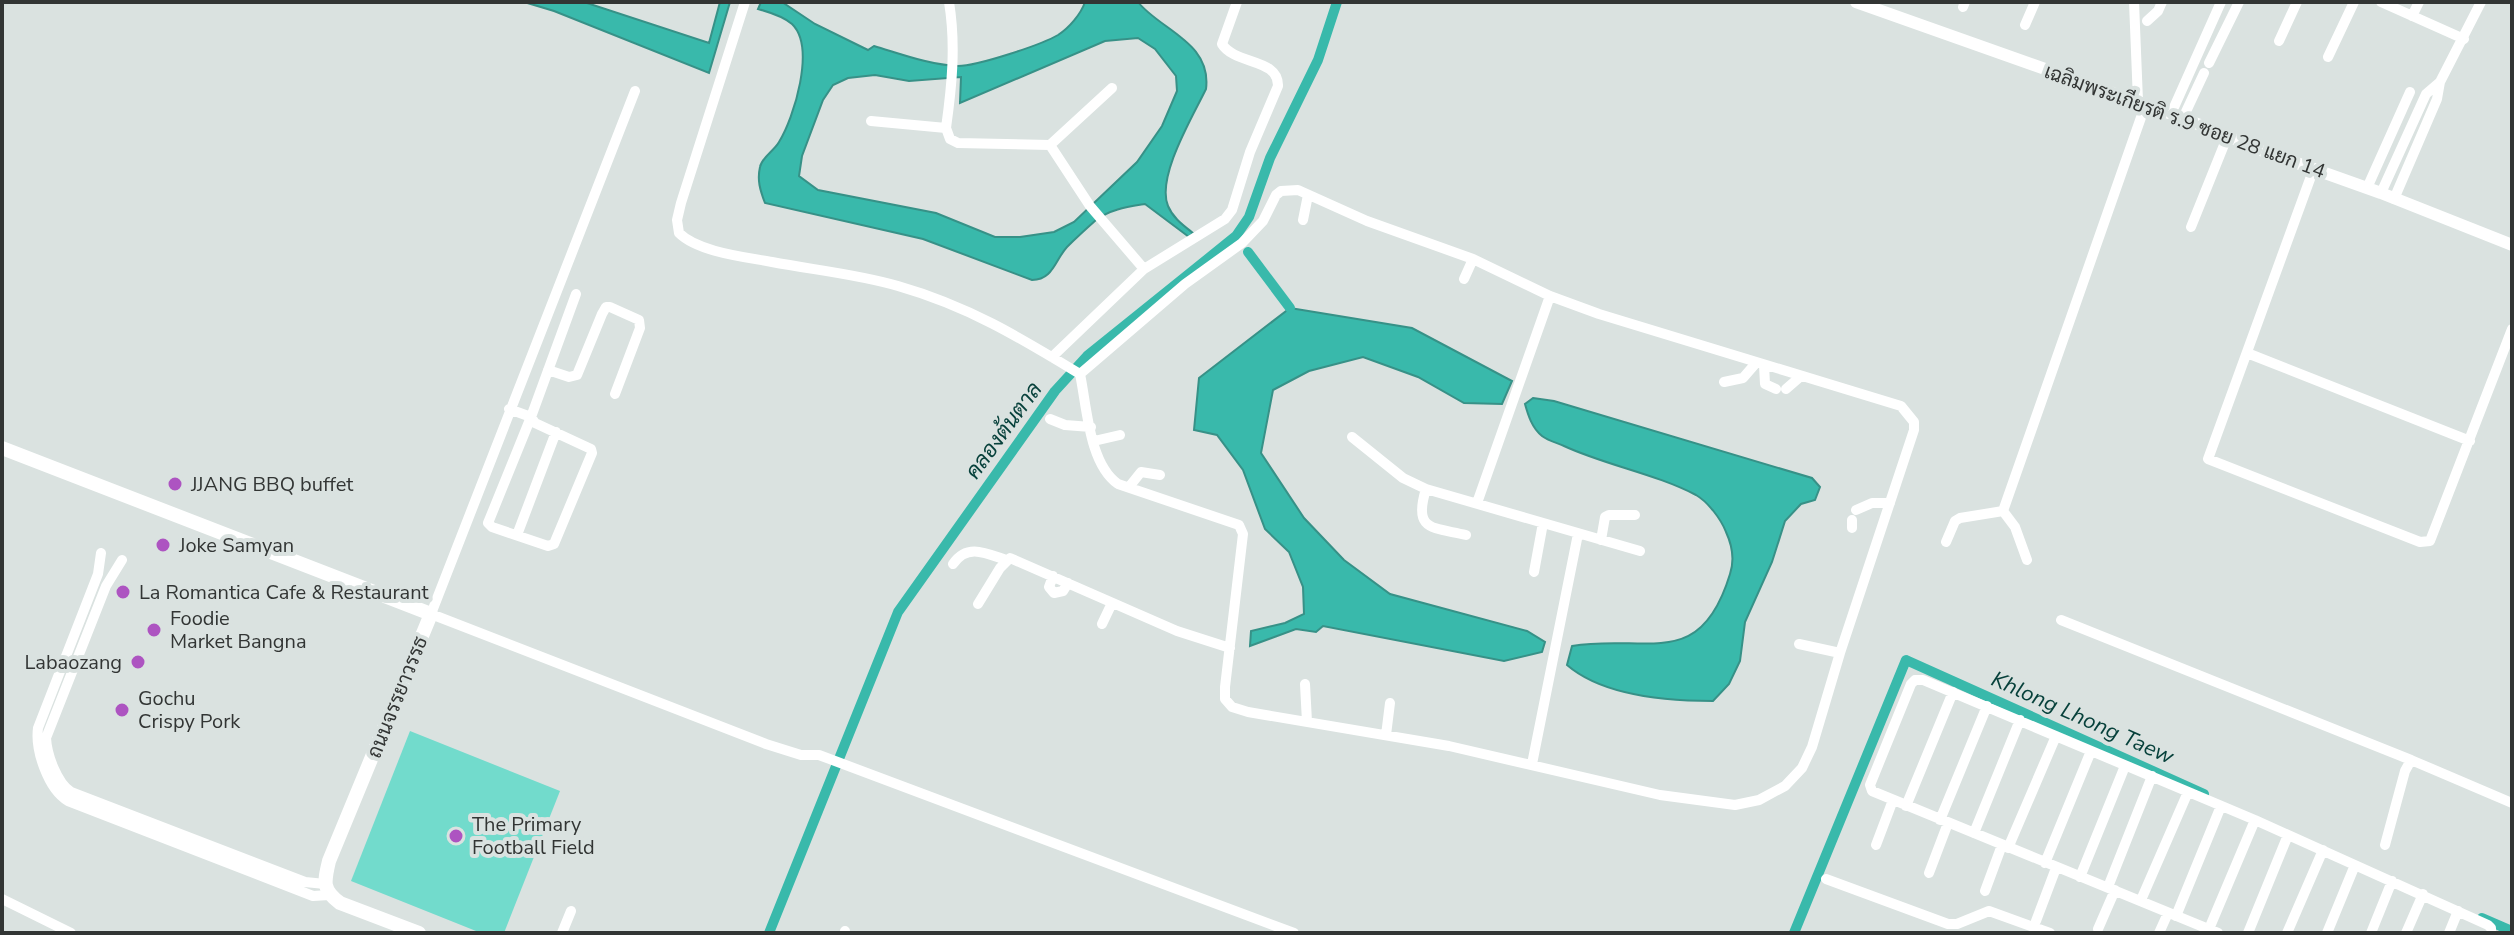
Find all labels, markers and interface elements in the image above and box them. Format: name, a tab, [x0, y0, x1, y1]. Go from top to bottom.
street label: เฉลิมพระเกียรติ ร.9 ซอย 28 แยก 14	[2041, 58, 2329, 185]
water label: คลองต้นตาล	[958, 376, 1049, 485]
place label: JJANG BBQ buffet	[190, 471, 354, 498]
marker: JJANG BBQ buffet	[166, 475, 184, 493]
place label: Joke Samyan	[178, 532, 294, 559]
marker: Joke Samyan	[154, 536, 172, 554]
place label: La Romantica Cafe & Restaurant	[139, 579, 430, 606]
marker: La Romantica Cafe & Restaurant	[114, 583, 132, 601]
place label: Foodie Market Bangna	[170, 605, 307, 655]
marker: Foodie Market Bangna	[145, 621, 163, 639]
street label: ถนนจรรยาวรรธ	[361, 632, 434, 762]
place label: Labaozang	[24, 649, 122, 676]
marker: Labaozang	[129, 653, 147, 671]
water label: Khlong Lhong Taew	[1987, 664, 2179, 772]
place label: Gochu Crispy Pork	[138, 685, 241, 735]
marker: Gochu Crispy Pork	[113, 701, 131, 719]
place label: The Primary Football Field	[472, 811, 595, 861]
marker: The Primary Football Field	[447, 827, 465, 845]

